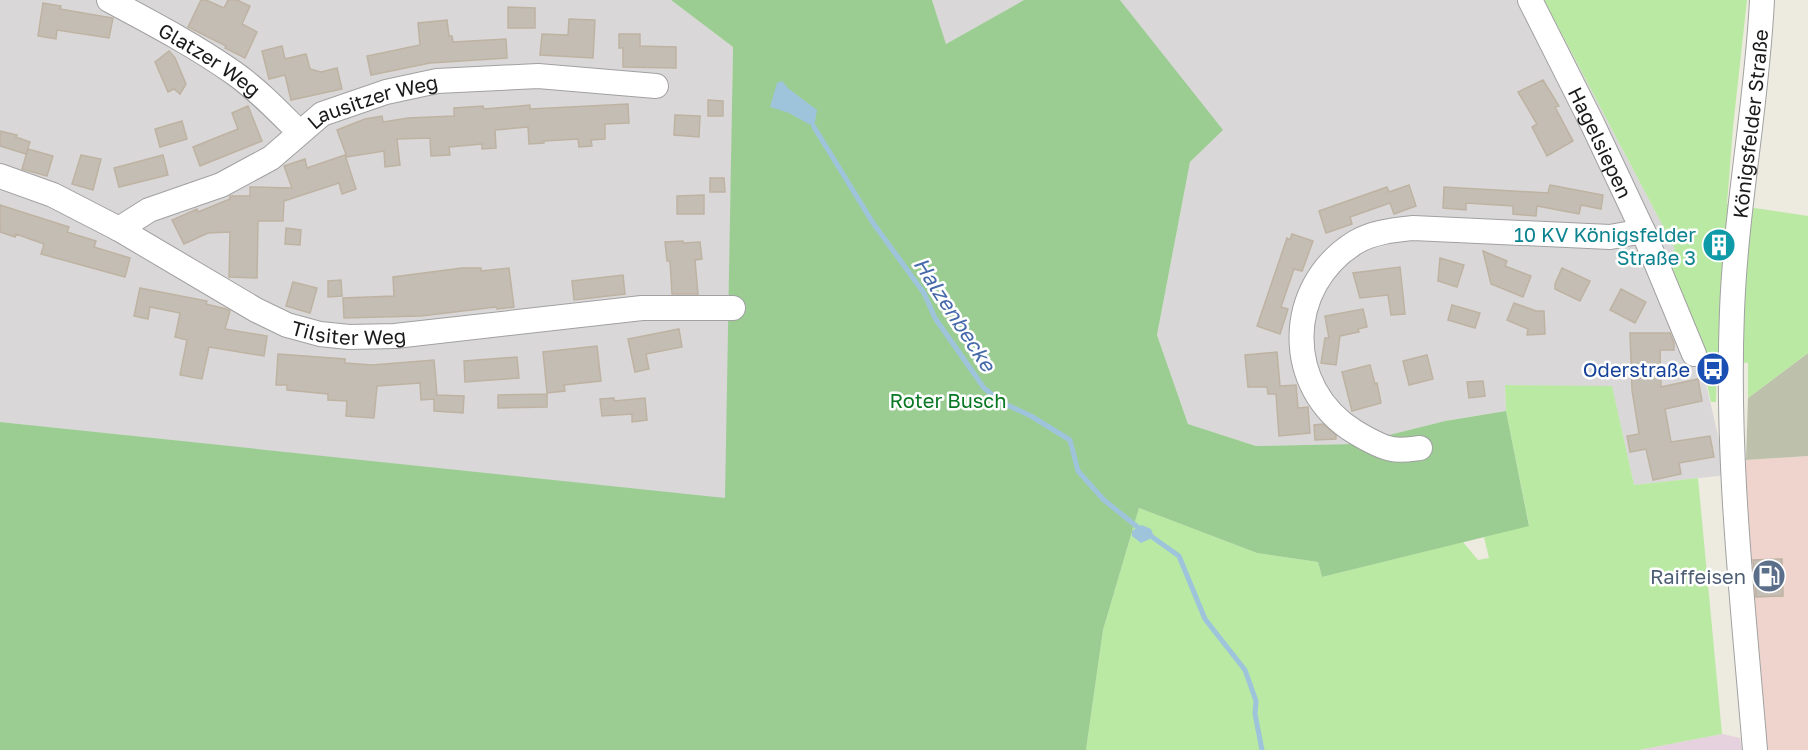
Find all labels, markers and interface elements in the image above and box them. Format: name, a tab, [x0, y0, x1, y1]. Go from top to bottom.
street label: Glatzer Weg	[155, 17, 266, 101]
street label: Königsfelder Straße	[1727, 28, 1772, 220]
street label: Lausitzer Weg	[302, 69, 440, 134]
street label: Hagelsiepen	[1564, 83, 1638, 202]
place label: 10 KV Königsfelder Straße 3	[1514, 222, 1696, 269]
building icon: 10 KV Königsfelder Straße 3	[1701, 227, 1737, 263]
water label: Halzenbecke	[908, 252, 1002, 377]
street label: Tilsiter Weg	[289, 315, 407, 349]
bus stop icon: Oderstraße	[1695, 351, 1731, 387]
place label: Oderstraße	[1583, 357, 1690, 381]
park label: Roter Busch	[889, 388, 1007, 412]
fuel station icon: Raiffeisen	[1751, 558, 1787, 594]
place label: Raiffeisen	[1650, 564, 1746, 588]

